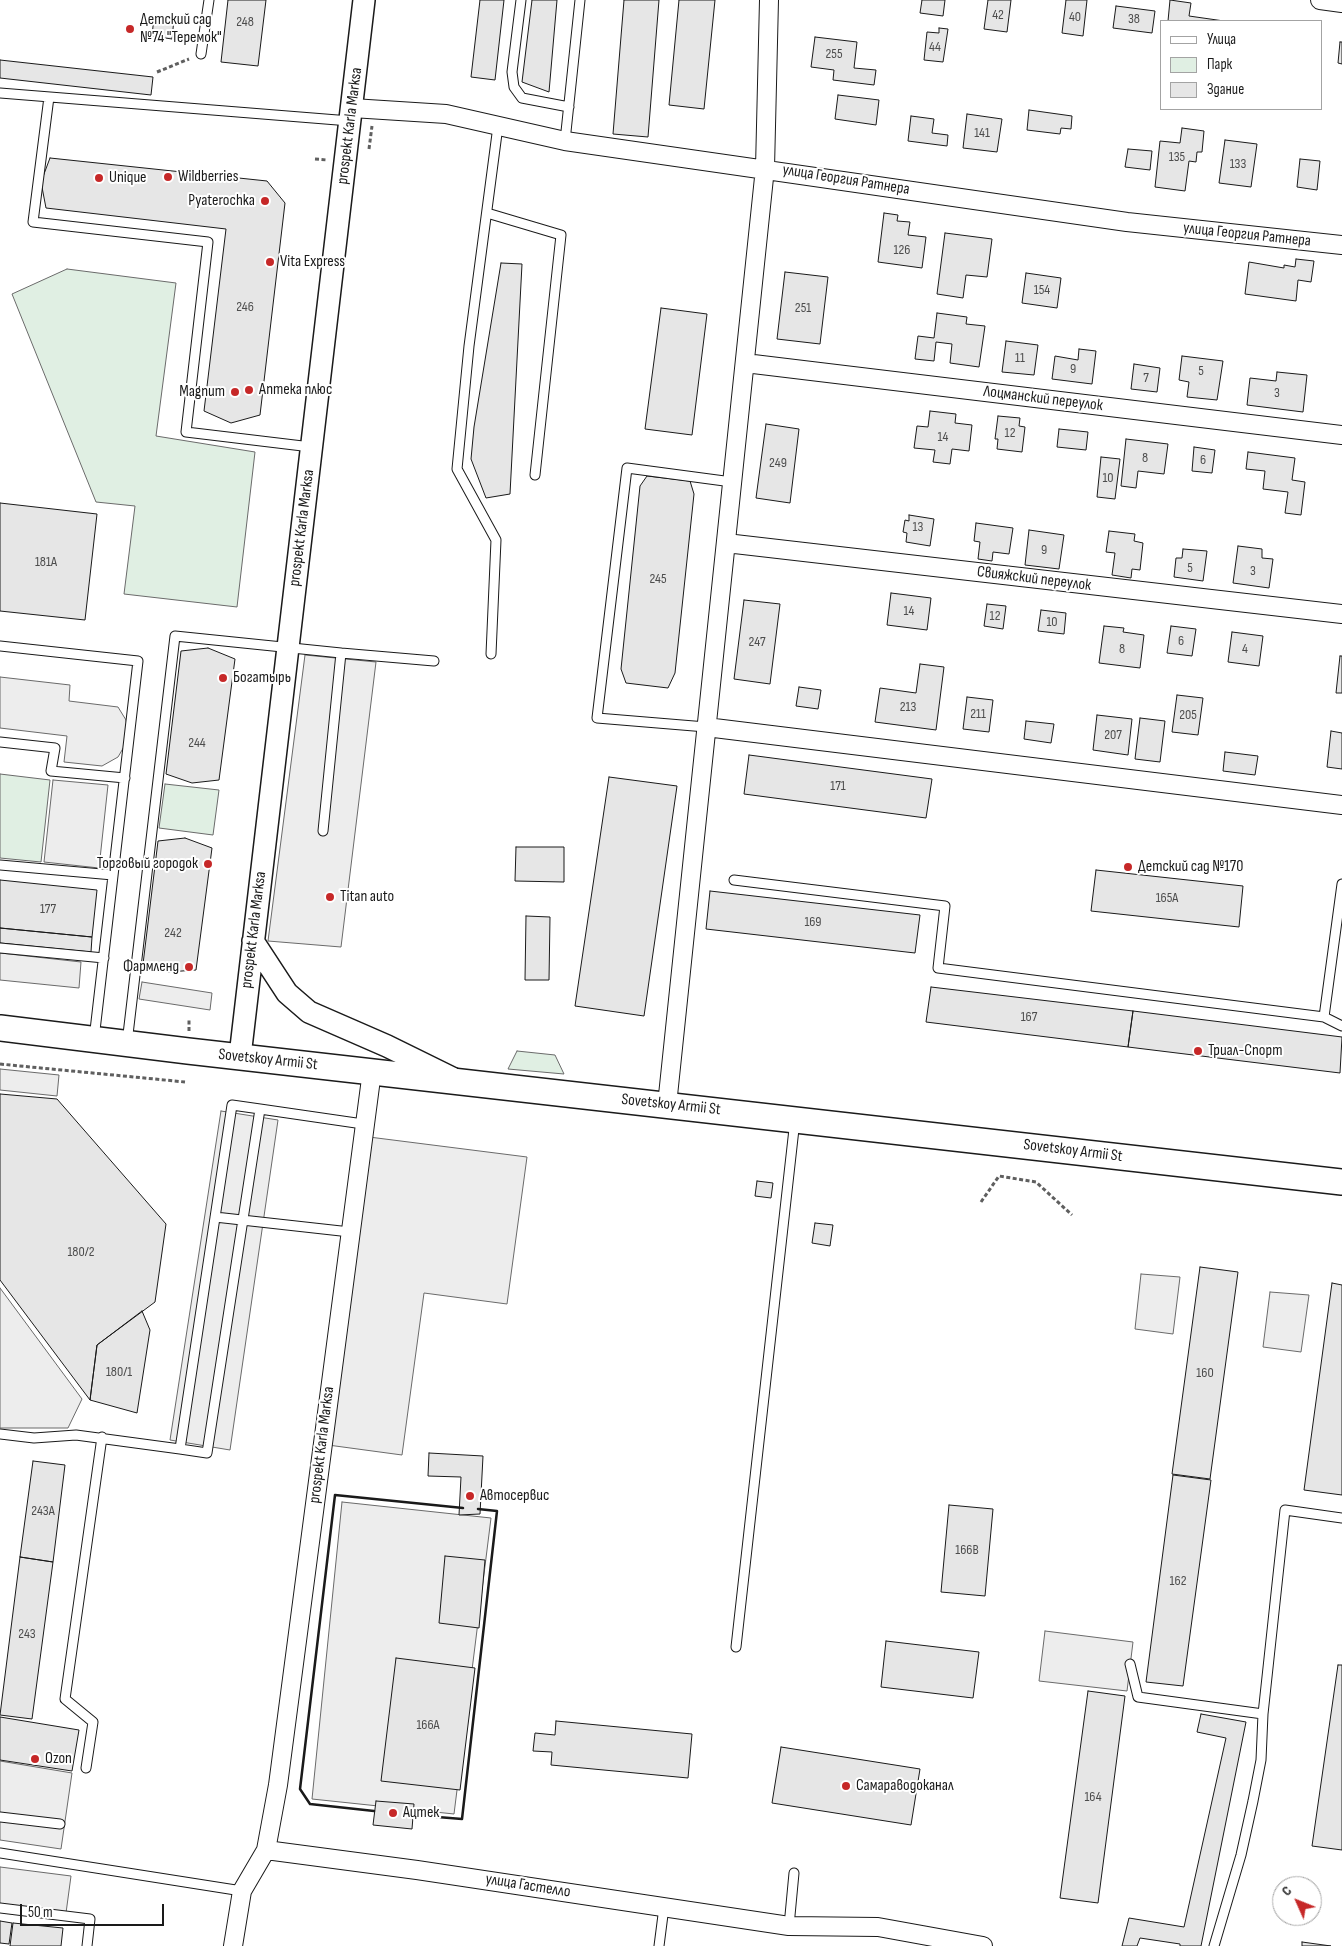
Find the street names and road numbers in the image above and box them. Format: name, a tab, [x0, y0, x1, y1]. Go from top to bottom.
street label: prospekt Karla Marksa	[333, 67, 367, 185]
street label: улица Георгия Ратнера	[781, 160, 911, 200]
street label: улица Георгия Ратнера	[1182, 219, 1312, 251]
street label: Лоцманский переулок	[982, 382, 1104, 416]
street label: prospekt Karla Marksa	[285, 469, 319, 587]
street label: Свияжский переулок	[976, 562, 1092, 596]
street label: prospekt Karla Marksa	[237, 871, 271, 989]
street label: Sovetskoy Armii St	[217, 1045, 319, 1075]
street label: Sovetskoy Armii St	[620, 1090, 722, 1120]
street label: Sovetskoy Armii St	[1022, 1135, 1124, 1167]
street label: prospekt Karla Marksa	[305, 1386, 339, 1504]
street label: улица Гастелло	[484, 1870, 572, 1902]

